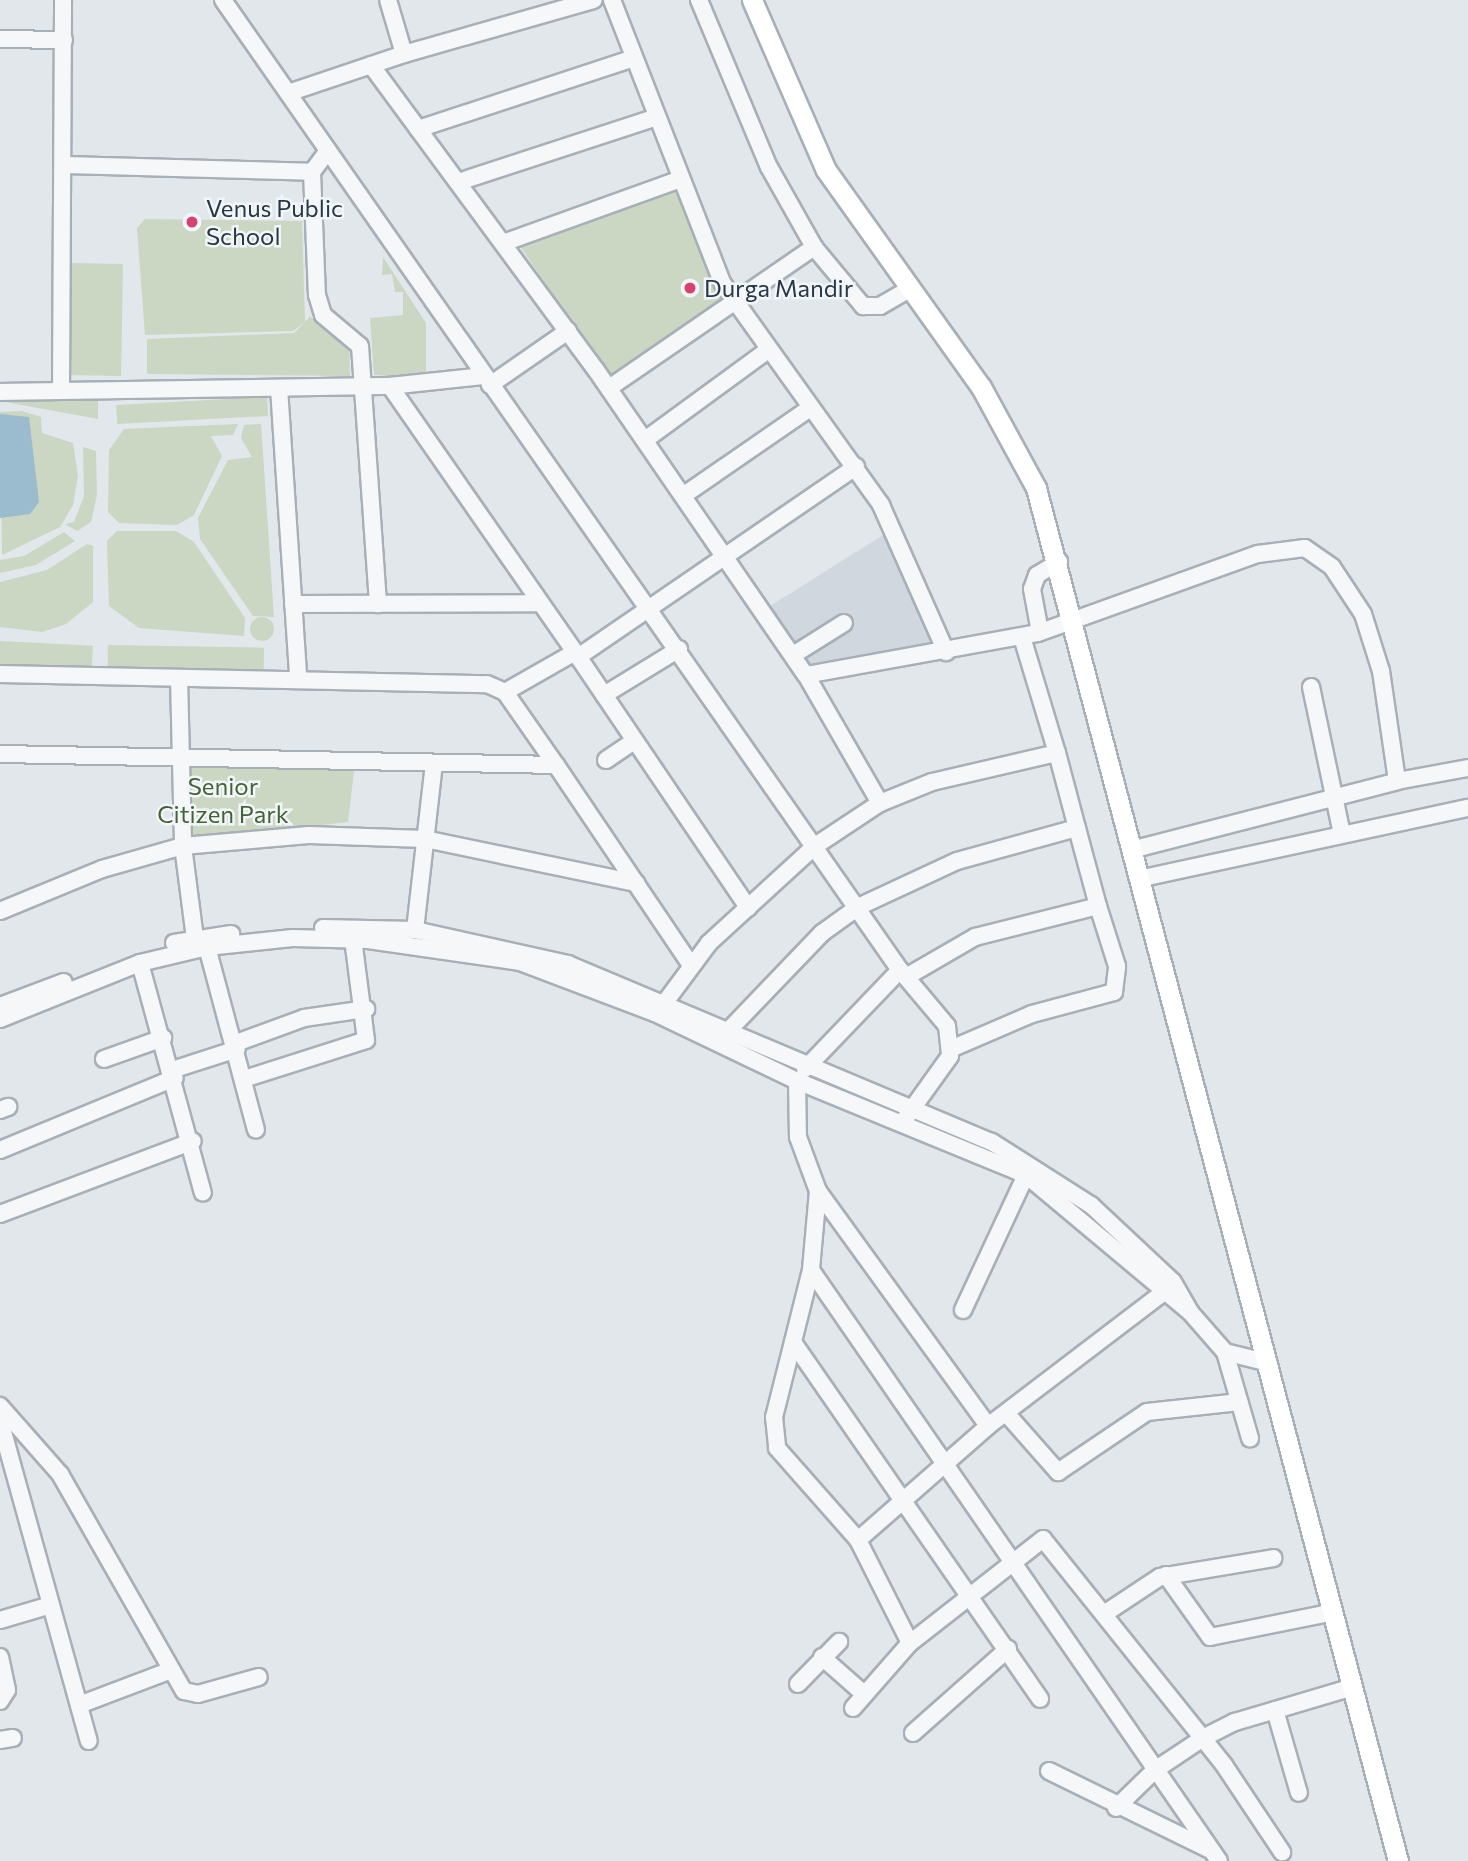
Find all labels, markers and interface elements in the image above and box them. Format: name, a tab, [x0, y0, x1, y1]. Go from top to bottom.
place label: Venus Public School	[206, 194, 343, 250]
marker: Venus Public School	[184, 214, 200, 230]
place label: Durga Mandir	[704, 274, 853, 302]
marker: Durga Mandir	[682, 280, 698, 296]
park label: Senior Citizen Park	[157, 772, 289, 828]

